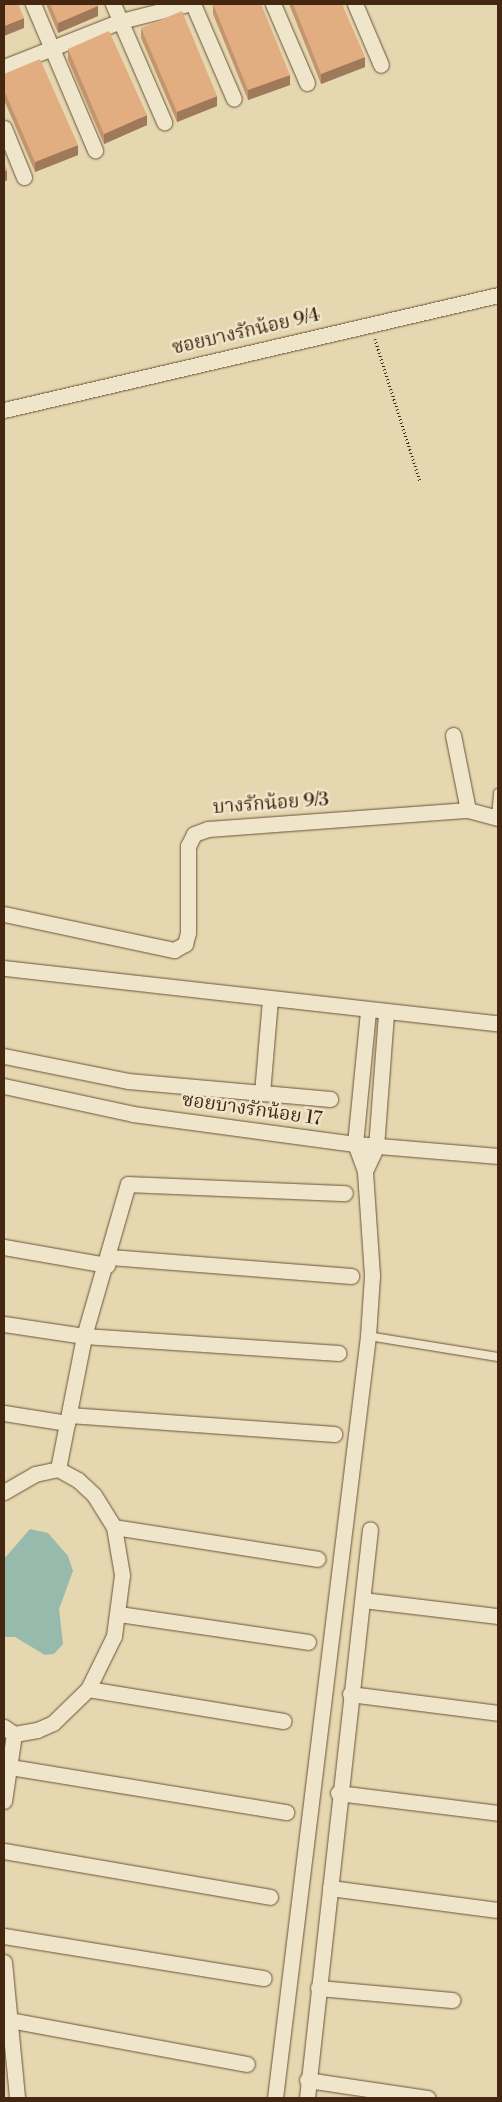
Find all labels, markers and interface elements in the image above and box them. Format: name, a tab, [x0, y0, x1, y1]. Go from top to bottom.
street label: ซอยบางรักน้อย 9/4	[170, 304, 322, 360]
street label: บางรักน้อย 9/3	[212, 789, 330, 819]
street label: ซอยบางรักน้อย 17	[180, 1089, 324, 1131]

